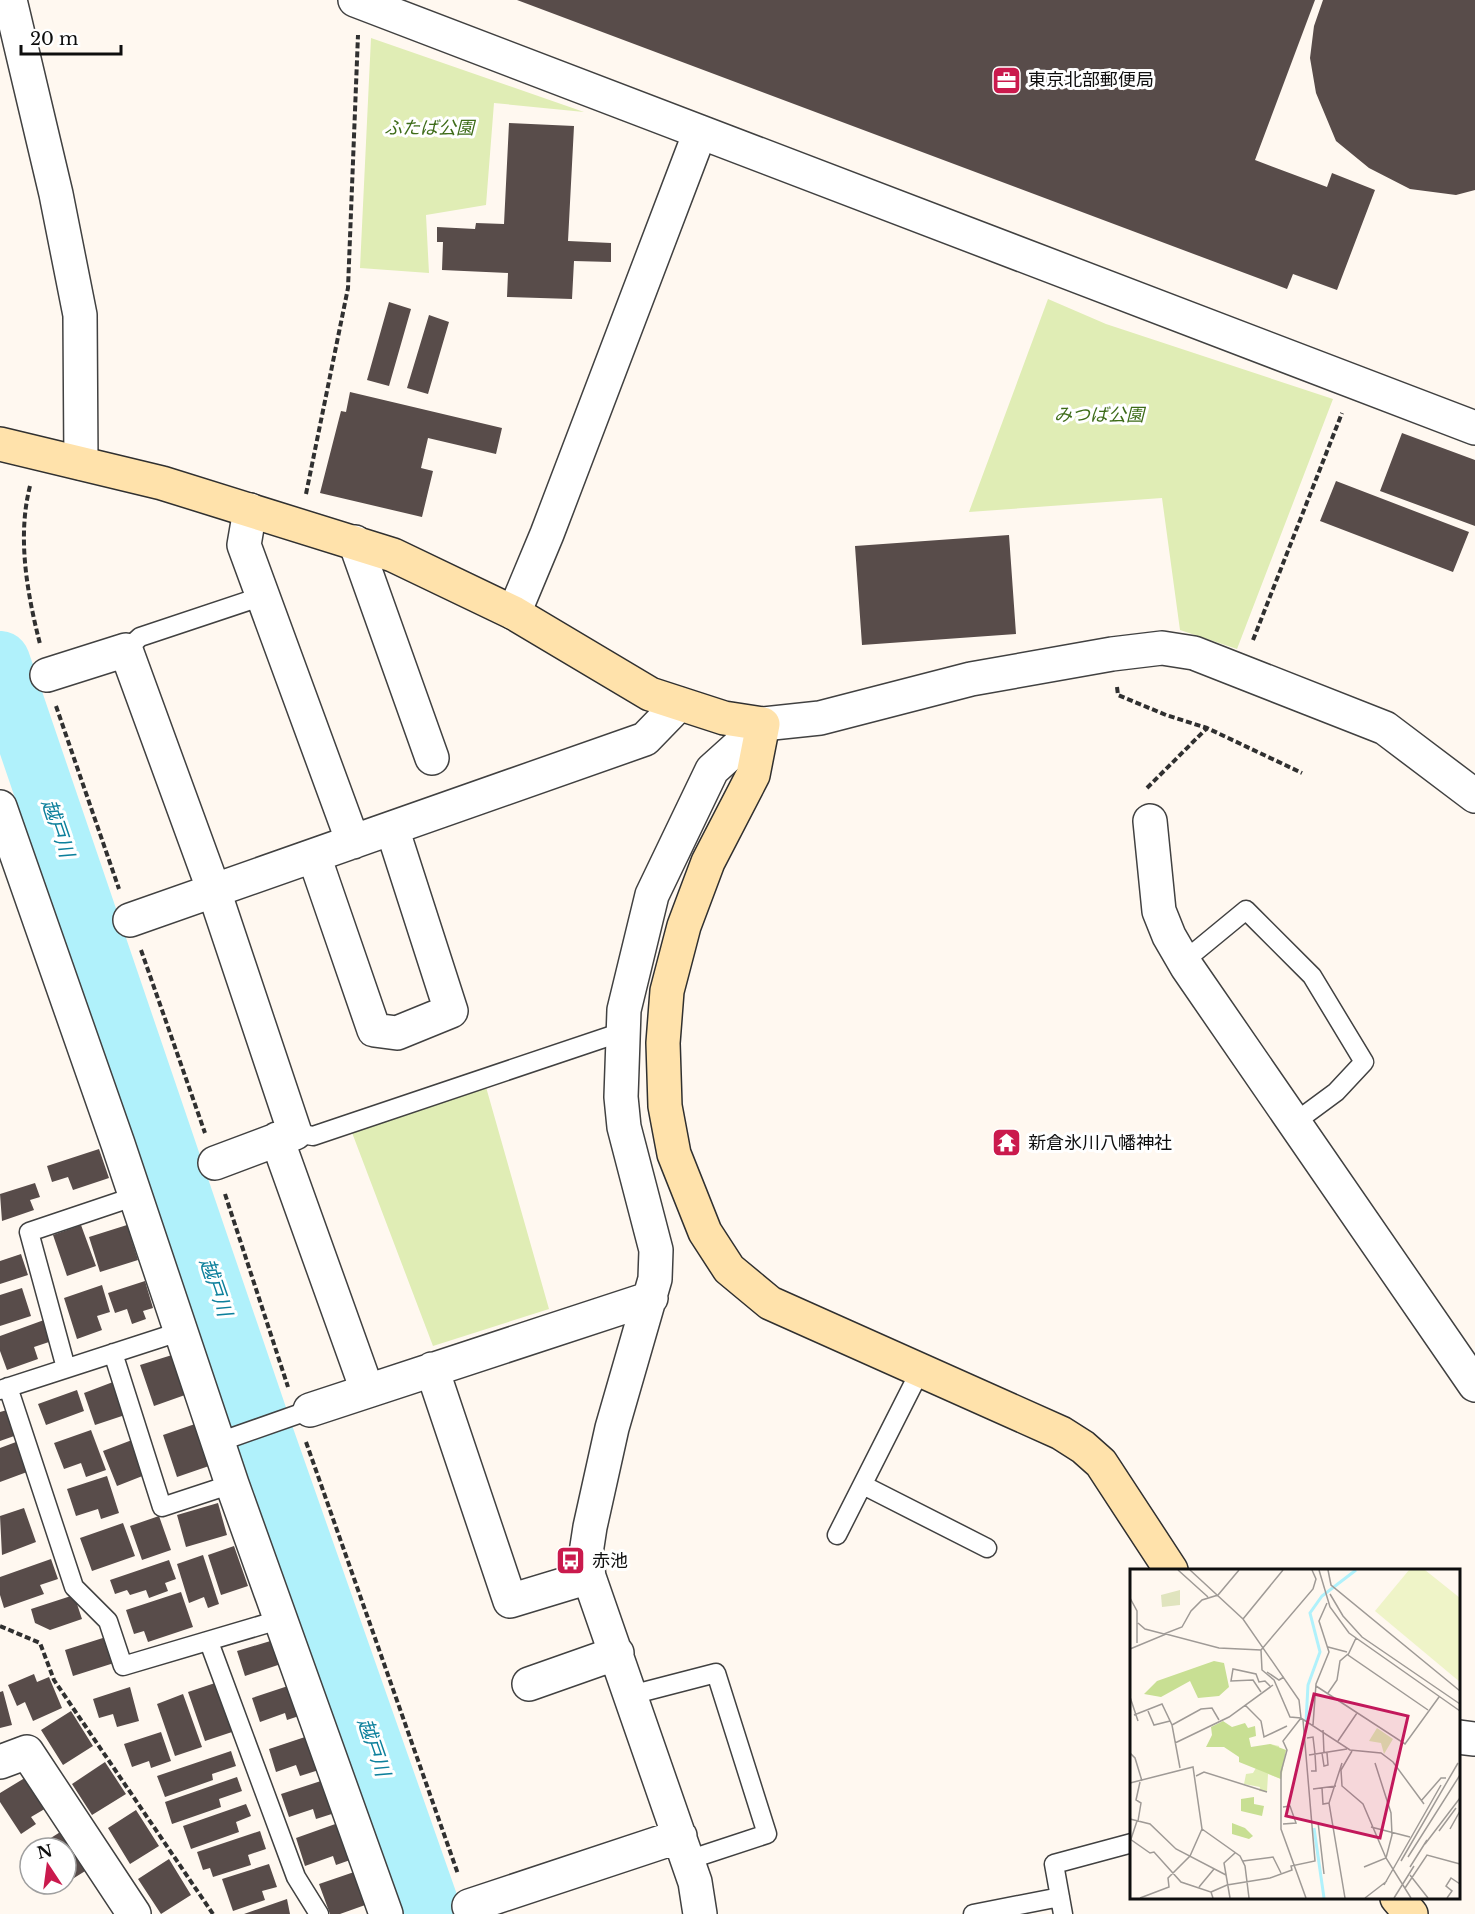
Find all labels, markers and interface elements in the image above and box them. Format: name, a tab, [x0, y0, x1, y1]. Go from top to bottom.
scale bar	[21, 18, 122, 56]
text: 20 m	[30, 28, 78, 50]
office icon: 東京北部郵便局	[991, 64, 1023, 96]
place label: 東京北部郵便局	[1028, 69, 1154, 91]
park label: ふたば公園	[384, 117, 477, 139]
park label: みつば公園	[1054, 404, 1147, 426]
water label: 越戸川	[37, 796, 80, 862]
temple icon: 新倉氷川八幡神社	[991, 1127, 1023, 1159]
place label: 新倉氷川八幡神社	[1028, 1132, 1172, 1154]
water label: 越戸川	[195, 1255, 238, 1321]
bus stop icon: 赤池	[555, 1545, 587, 1577]
place label: 赤池	[592, 1550, 628, 1572]
inset map	[1130, 1569, 1460, 1899]
water label: 越戸川	[353, 1715, 396, 1781]
north arrow	[18, 1836, 78, 1896]
text: N	[35, 1840, 54, 1863]

